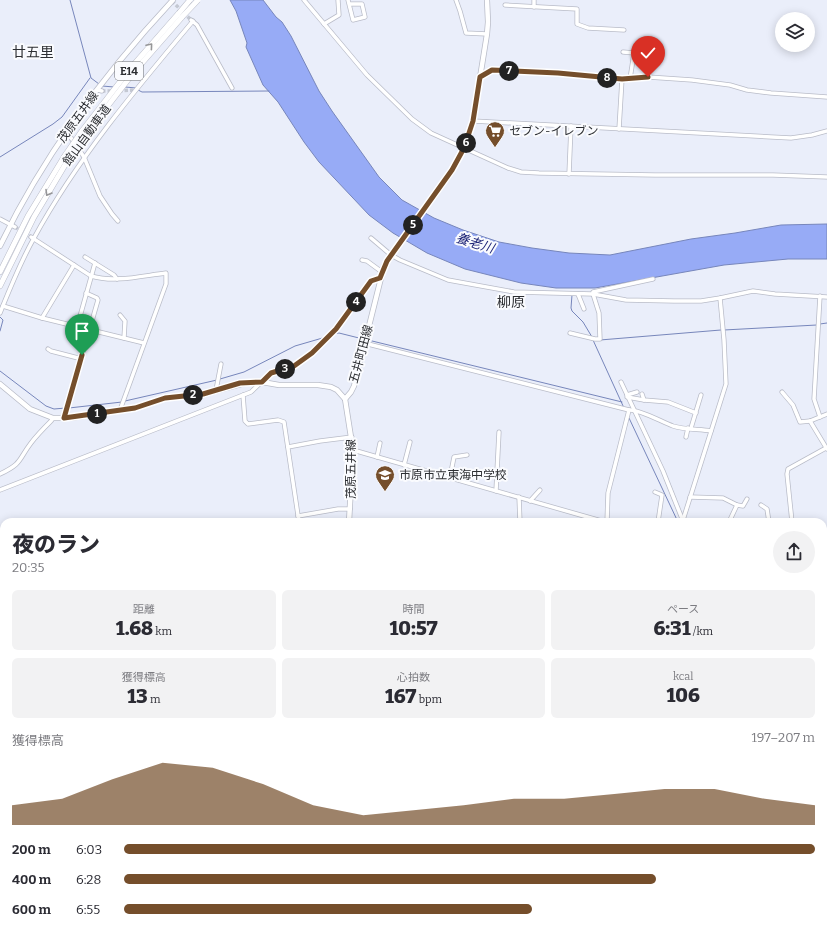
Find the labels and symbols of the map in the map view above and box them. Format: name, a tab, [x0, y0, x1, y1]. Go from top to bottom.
pin	[631, 36, 665, 77]
one-way arrow	[145, 43, 152, 50]
district label: 廿五里	[12, 44, 54, 61]
pin: 7	[499, 61, 519, 81]
road number: E14	[115, 62, 143, 80]
pin: 8	[597, 68, 617, 88]
street label: 茂原五井線	[55, 89, 101, 145]
street label: 館山自動車道	[60, 102, 114, 168]
supermarket icon: セブン-イレブン	[484, 120, 506, 148]
place label: セブン-イレブン	[509, 124, 599, 138]
pin: 6	[456, 133, 476, 153]
one-way arrow	[45, 189, 52, 196]
pin: 5	[403, 215, 423, 235]
water label: 養老川	[454, 230, 498, 256]
pin: 4	[346, 292, 366, 312]
district label: 柳原	[497, 294, 525, 311]
pin	[65, 314, 99, 355]
street label: 五井町田線	[346, 323, 376, 385]
pin: 3	[275, 359, 295, 379]
pin: 2	[183, 385, 203, 405]
pin: 1	[87, 404, 107, 424]
street label: 茂原五井線	[344, 439, 358, 499]
school or university icon: 市原市立東海中学校	[374, 464, 396, 492]
place label: 市原市立東海中学校	[399, 468, 507, 482]

